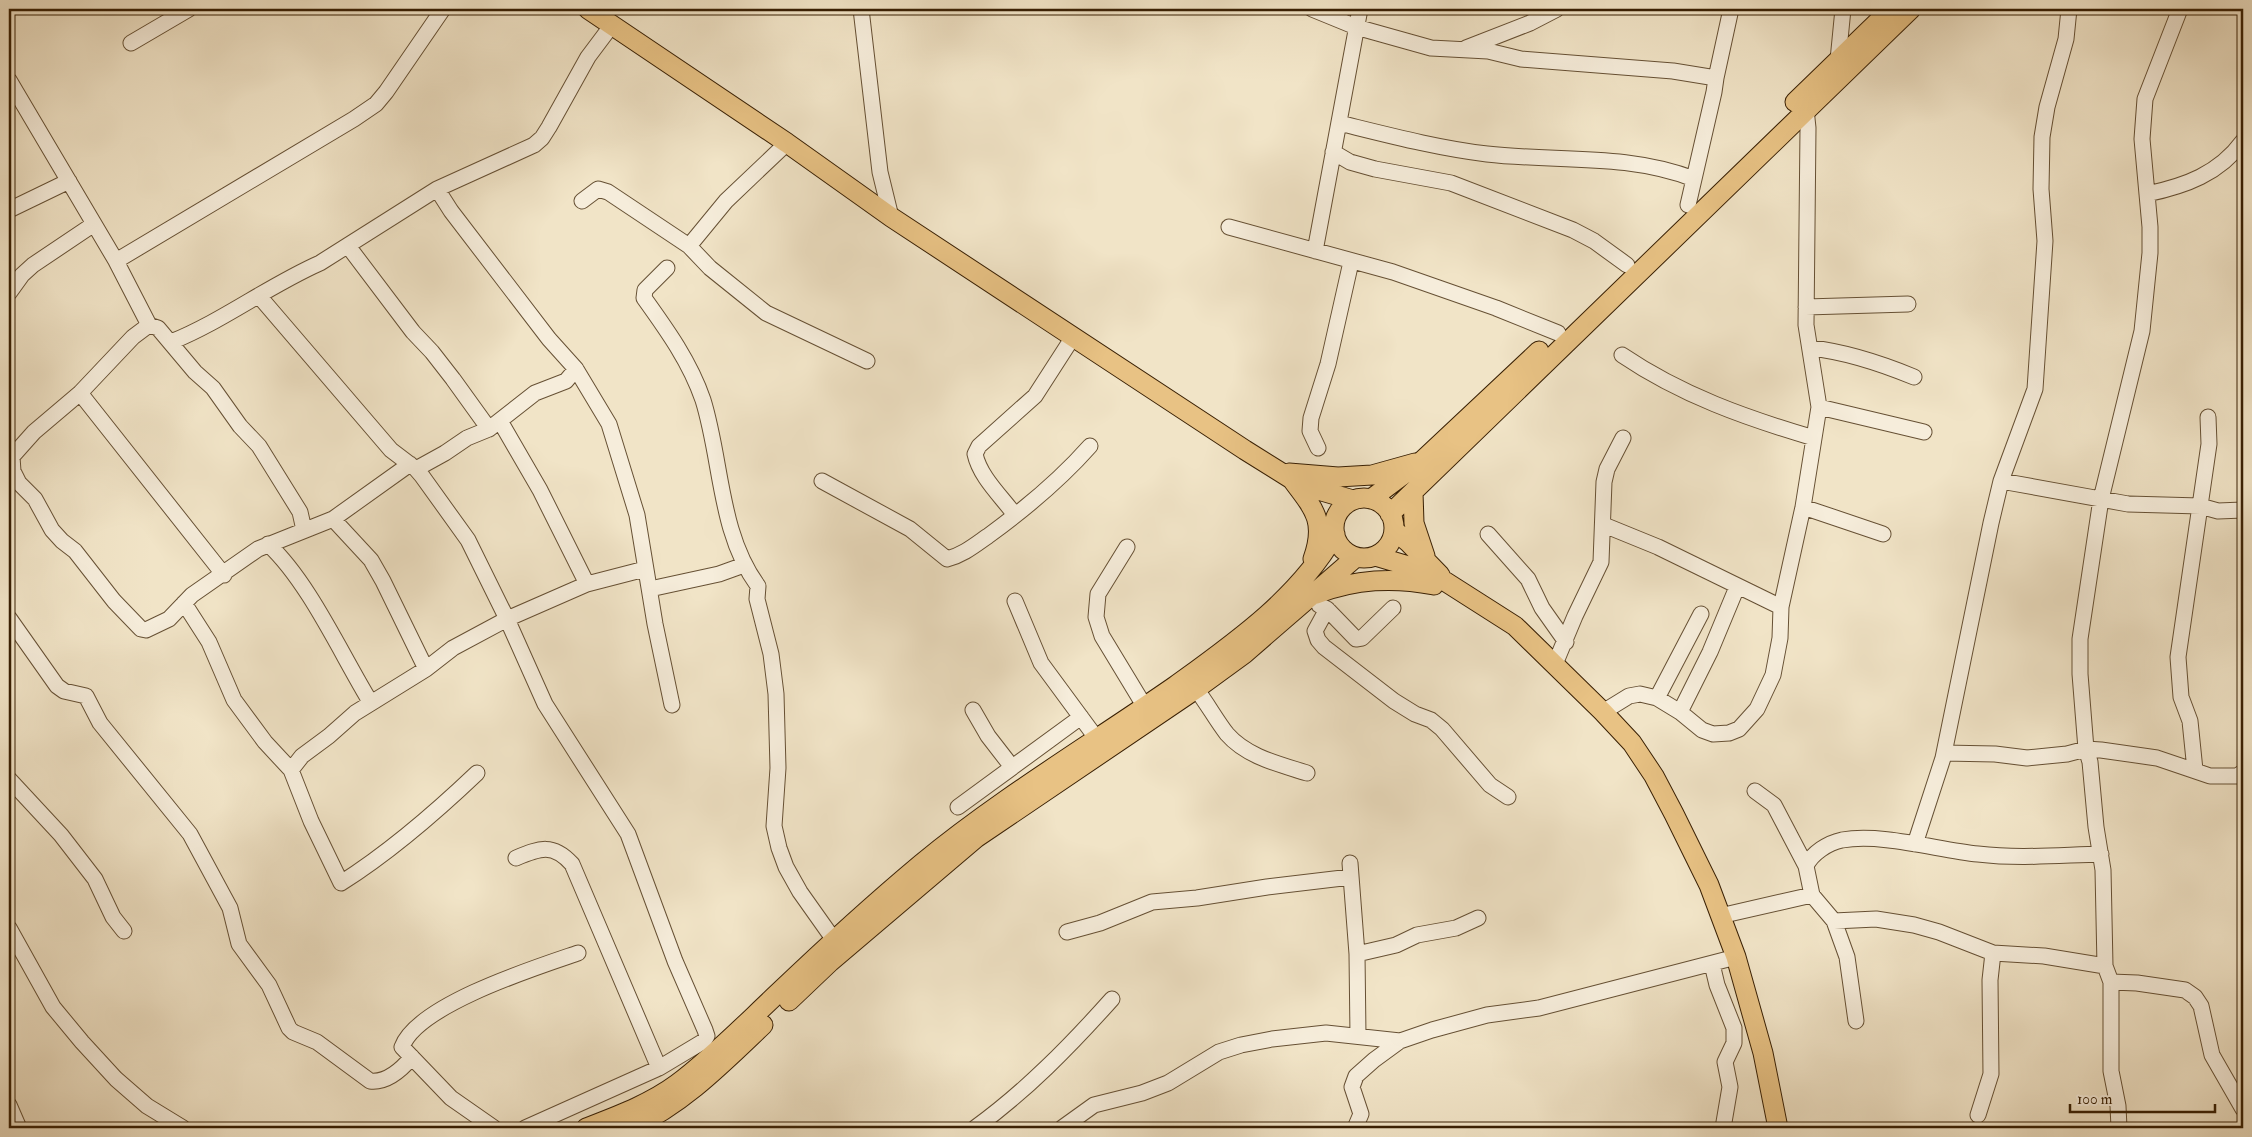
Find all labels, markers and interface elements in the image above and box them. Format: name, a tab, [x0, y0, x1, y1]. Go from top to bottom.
scale bar	[2070, 1082, 2214, 1114]
text: 100 m	[2077, 1090, 2113, 1109]

